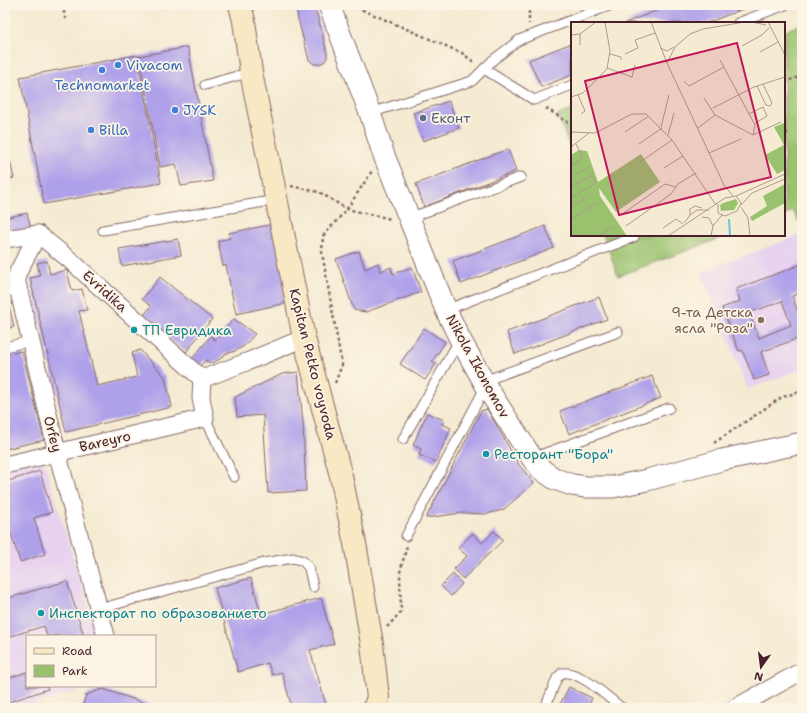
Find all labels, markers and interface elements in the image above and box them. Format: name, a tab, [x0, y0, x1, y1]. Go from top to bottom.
inset map	[571, 22, 785, 236]
place label: Vivacom	[126, 56, 182, 74]
marker: Vivacom	[113, 60, 123, 70]
marker: Technomarket	[97, 65, 107, 75]
place label: Technomarket	[54, 76, 150, 94]
place label: JYSK	[183, 101, 216, 119]
marker: JYSK	[170, 105, 180, 115]
place label: Еконт	[431, 109, 471, 127]
marker: Еконт	[418, 113, 428, 123]
place label: Billa	[99, 121, 129, 139]
marker: Billa	[86, 125, 96, 135]
street label: Evridika	[79, 266, 131, 316]
street label: Kapitan Petko voyvoda	[285, 286, 341, 442]
place label: 9-та Детска ясла "Роза"	[671, 303, 753, 337]
street label: Nikola Ikonomov	[442, 311, 514, 421]
marker: 9-та Детска ясла "Роза"	[756, 315, 766, 325]
place label: ТП Евридика	[142, 321, 232, 339]
marker: ТП Евридика	[129, 325, 139, 335]
street label: Orfey	[40, 414, 66, 454]
street label: Bareyro	[77, 426, 133, 456]
place label: Ресторант "Бора"	[494, 445, 613, 463]
marker: Ресторант "Бора"	[481, 449, 491, 459]
place label: Инспекторат по образованието	[49, 604, 267, 622]
marker: Инспекторат по образованието	[36, 608, 46, 618]
legend	[26, 635, 156, 687]
text: Road	[62, 643, 93, 659]
north arrow	[741, 647, 781, 687]
text: Park	[62, 663, 88, 679]
text: N	[752, 668, 765, 685]

